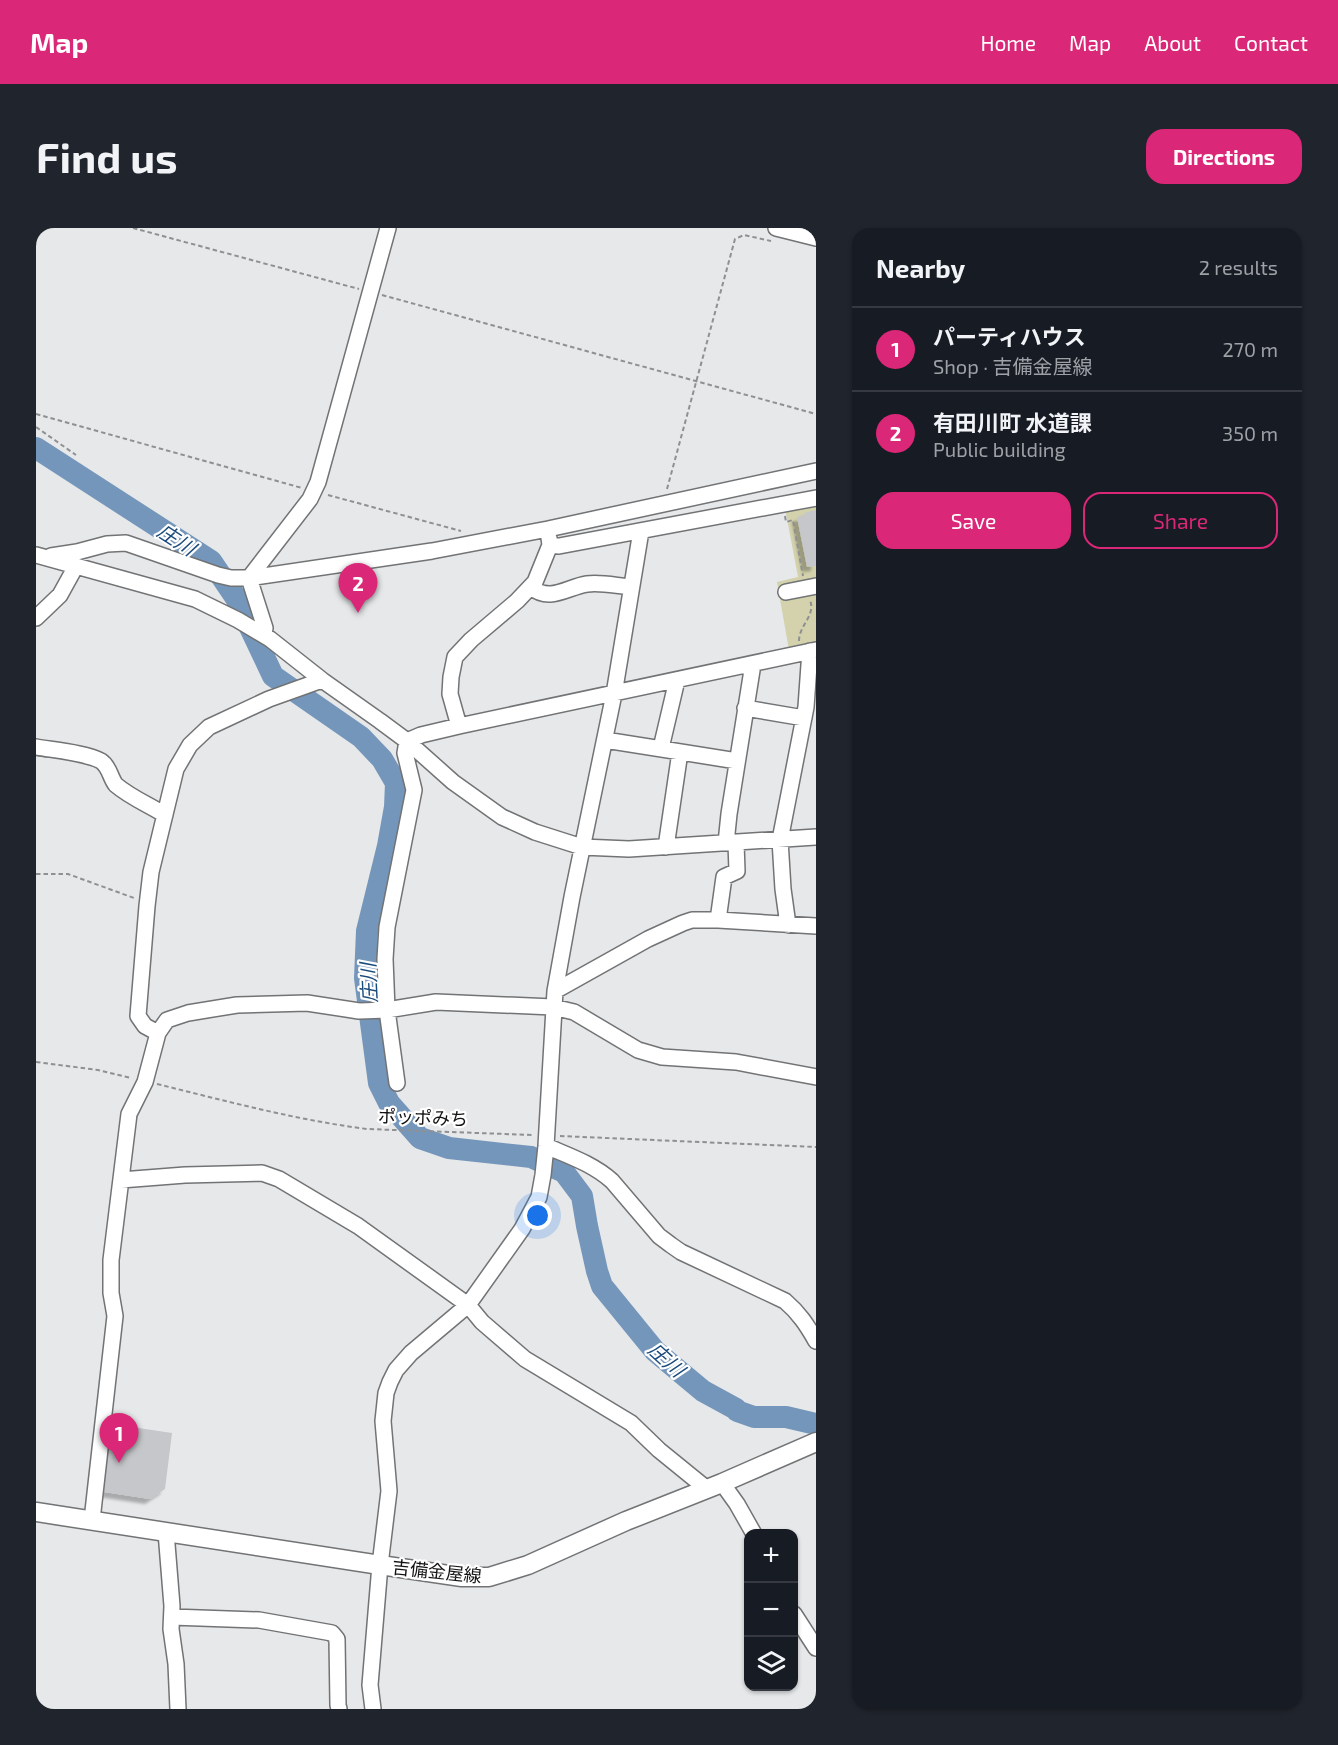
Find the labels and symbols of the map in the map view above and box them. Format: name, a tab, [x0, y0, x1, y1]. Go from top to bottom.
water label: 庄川	[154, 518, 202, 561]
pin: 2	[338, 564, 378, 613]
water label: 庄川	[355, 960, 381, 1004]
street label: ポッポみち	[378, 1104, 468, 1130]
your location	[523, 1201, 552, 1230]
water label: 庄川	[644, 1337, 691, 1383]
pin: 1	[100, 1414, 139, 1463]
street label: 吉備金屋線	[391, 1555, 483, 1587]

